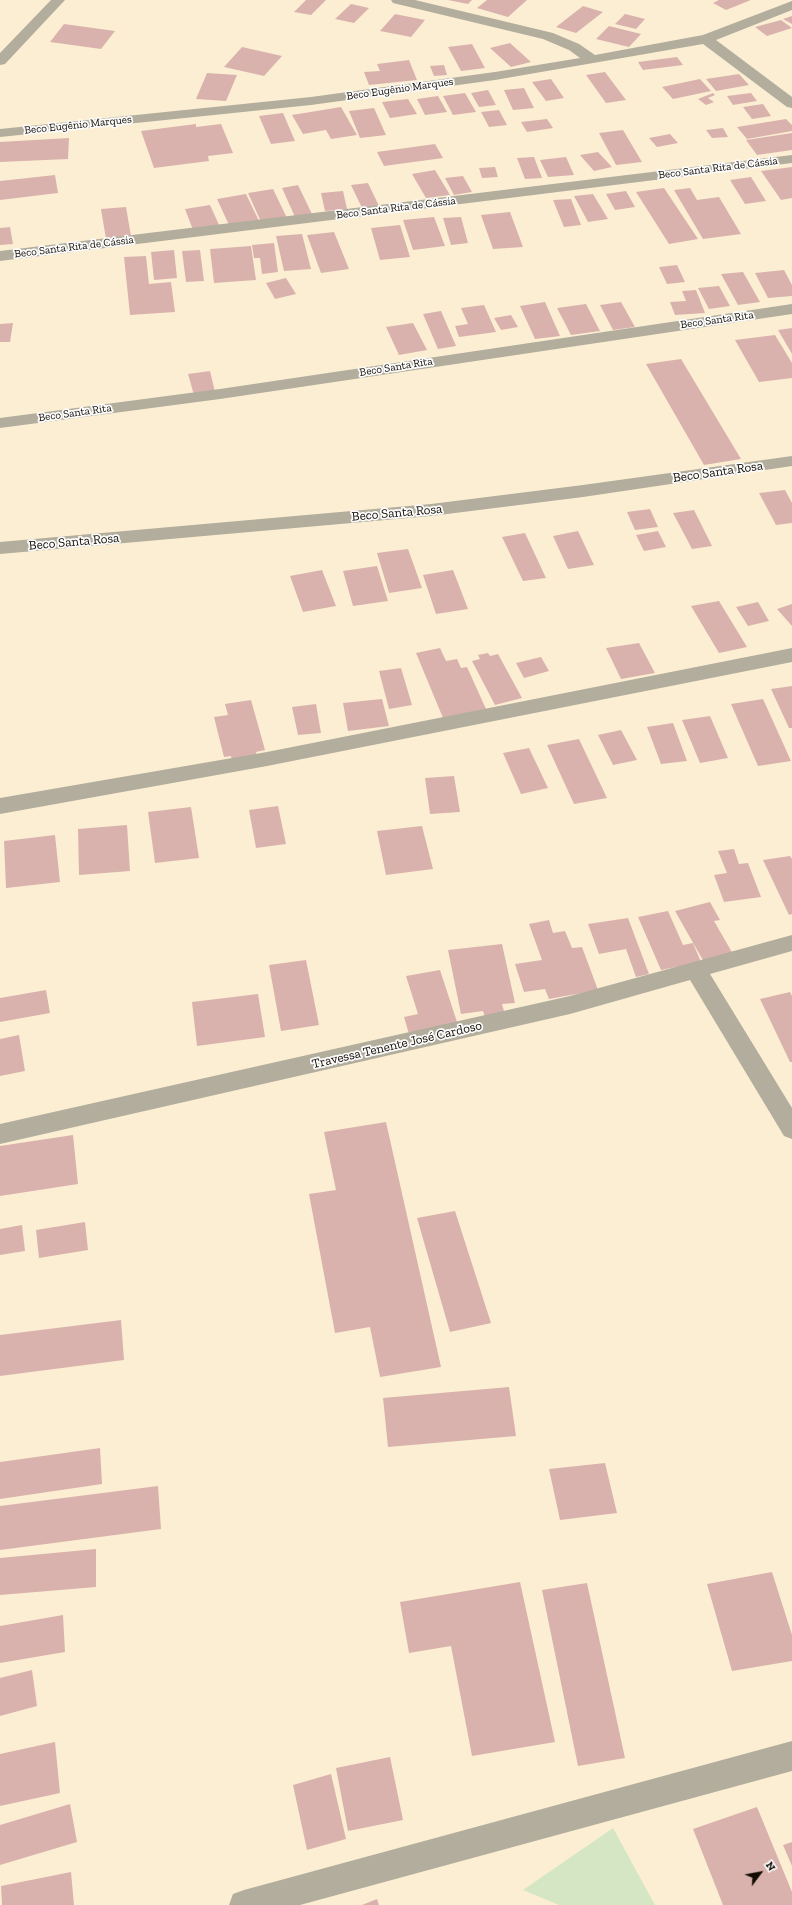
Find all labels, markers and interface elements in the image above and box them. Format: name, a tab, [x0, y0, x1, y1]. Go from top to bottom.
street label: Beco Eugênio Marques	[346, 75, 454, 103]
street label: Beco Eugênio Marques	[24, 113, 132, 137]
street label: Beco Santa Rita de Cássia	[657, 154, 779, 182]
street label: Beco Santa Rita de Cássia	[335, 194, 457, 222]
street label: Beco Santa Rita de Cássia	[13, 233, 135, 261]
street label: Beco Santa Rita	[680, 308, 754, 332]
street label: Beco Santa Rita	[359, 355, 433, 379]
street label: Beco Santa Rita	[38, 401, 112, 425]
street label: Beco Santa Rosa	[672, 458, 764, 486]
street label: Beco Santa Rosa	[351, 501, 443, 525]
street label: Beco Santa Rosa	[28, 530, 120, 554]
street label: Travessa Tenente José Cardoso	[310, 1018, 484, 1072]
north arrow	[740, 1853, 780, 1893]
text: N	[763, 1859, 778, 1873]

